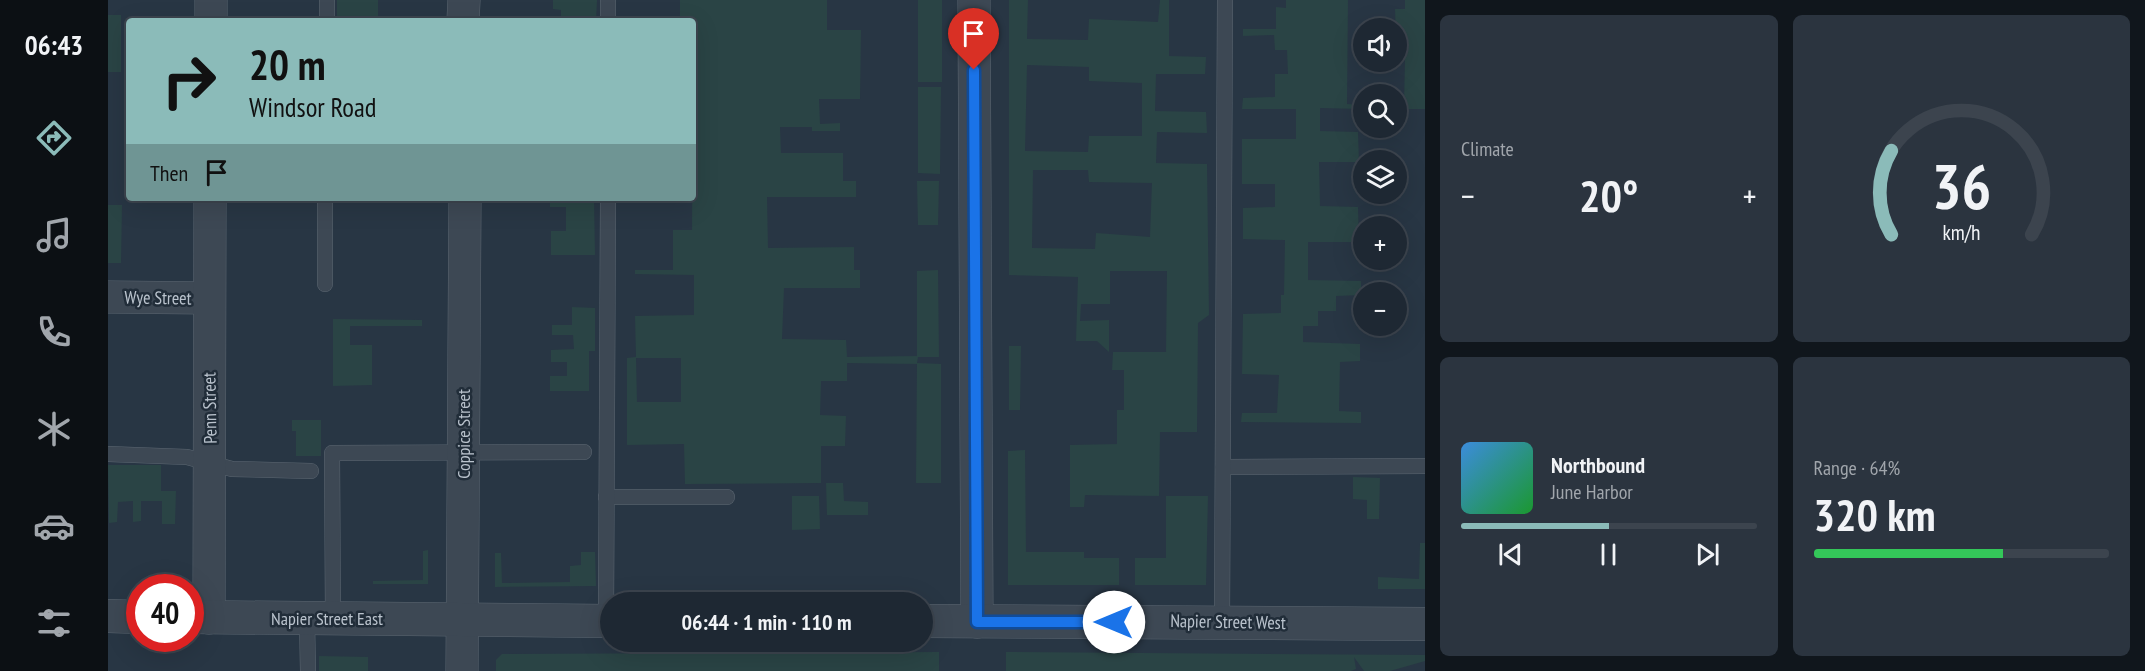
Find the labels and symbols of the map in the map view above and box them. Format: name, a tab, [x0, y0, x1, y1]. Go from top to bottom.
pin	[948, 8, 999, 70]
street label: Wye Street	[124, 285, 192, 310]
street label: Penn Street	[197, 372, 222, 444]
street label: Coppice Street	[452, 389, 475, 479]
speed limit sign: 40	[126, 574, 204, 652]
position arrow	[1082, 590, 1146, 654]
street label: Napier Street East	[271, 607, 383, 630]
street label: Napier Street West	[1170, 609, 1286, 634]

